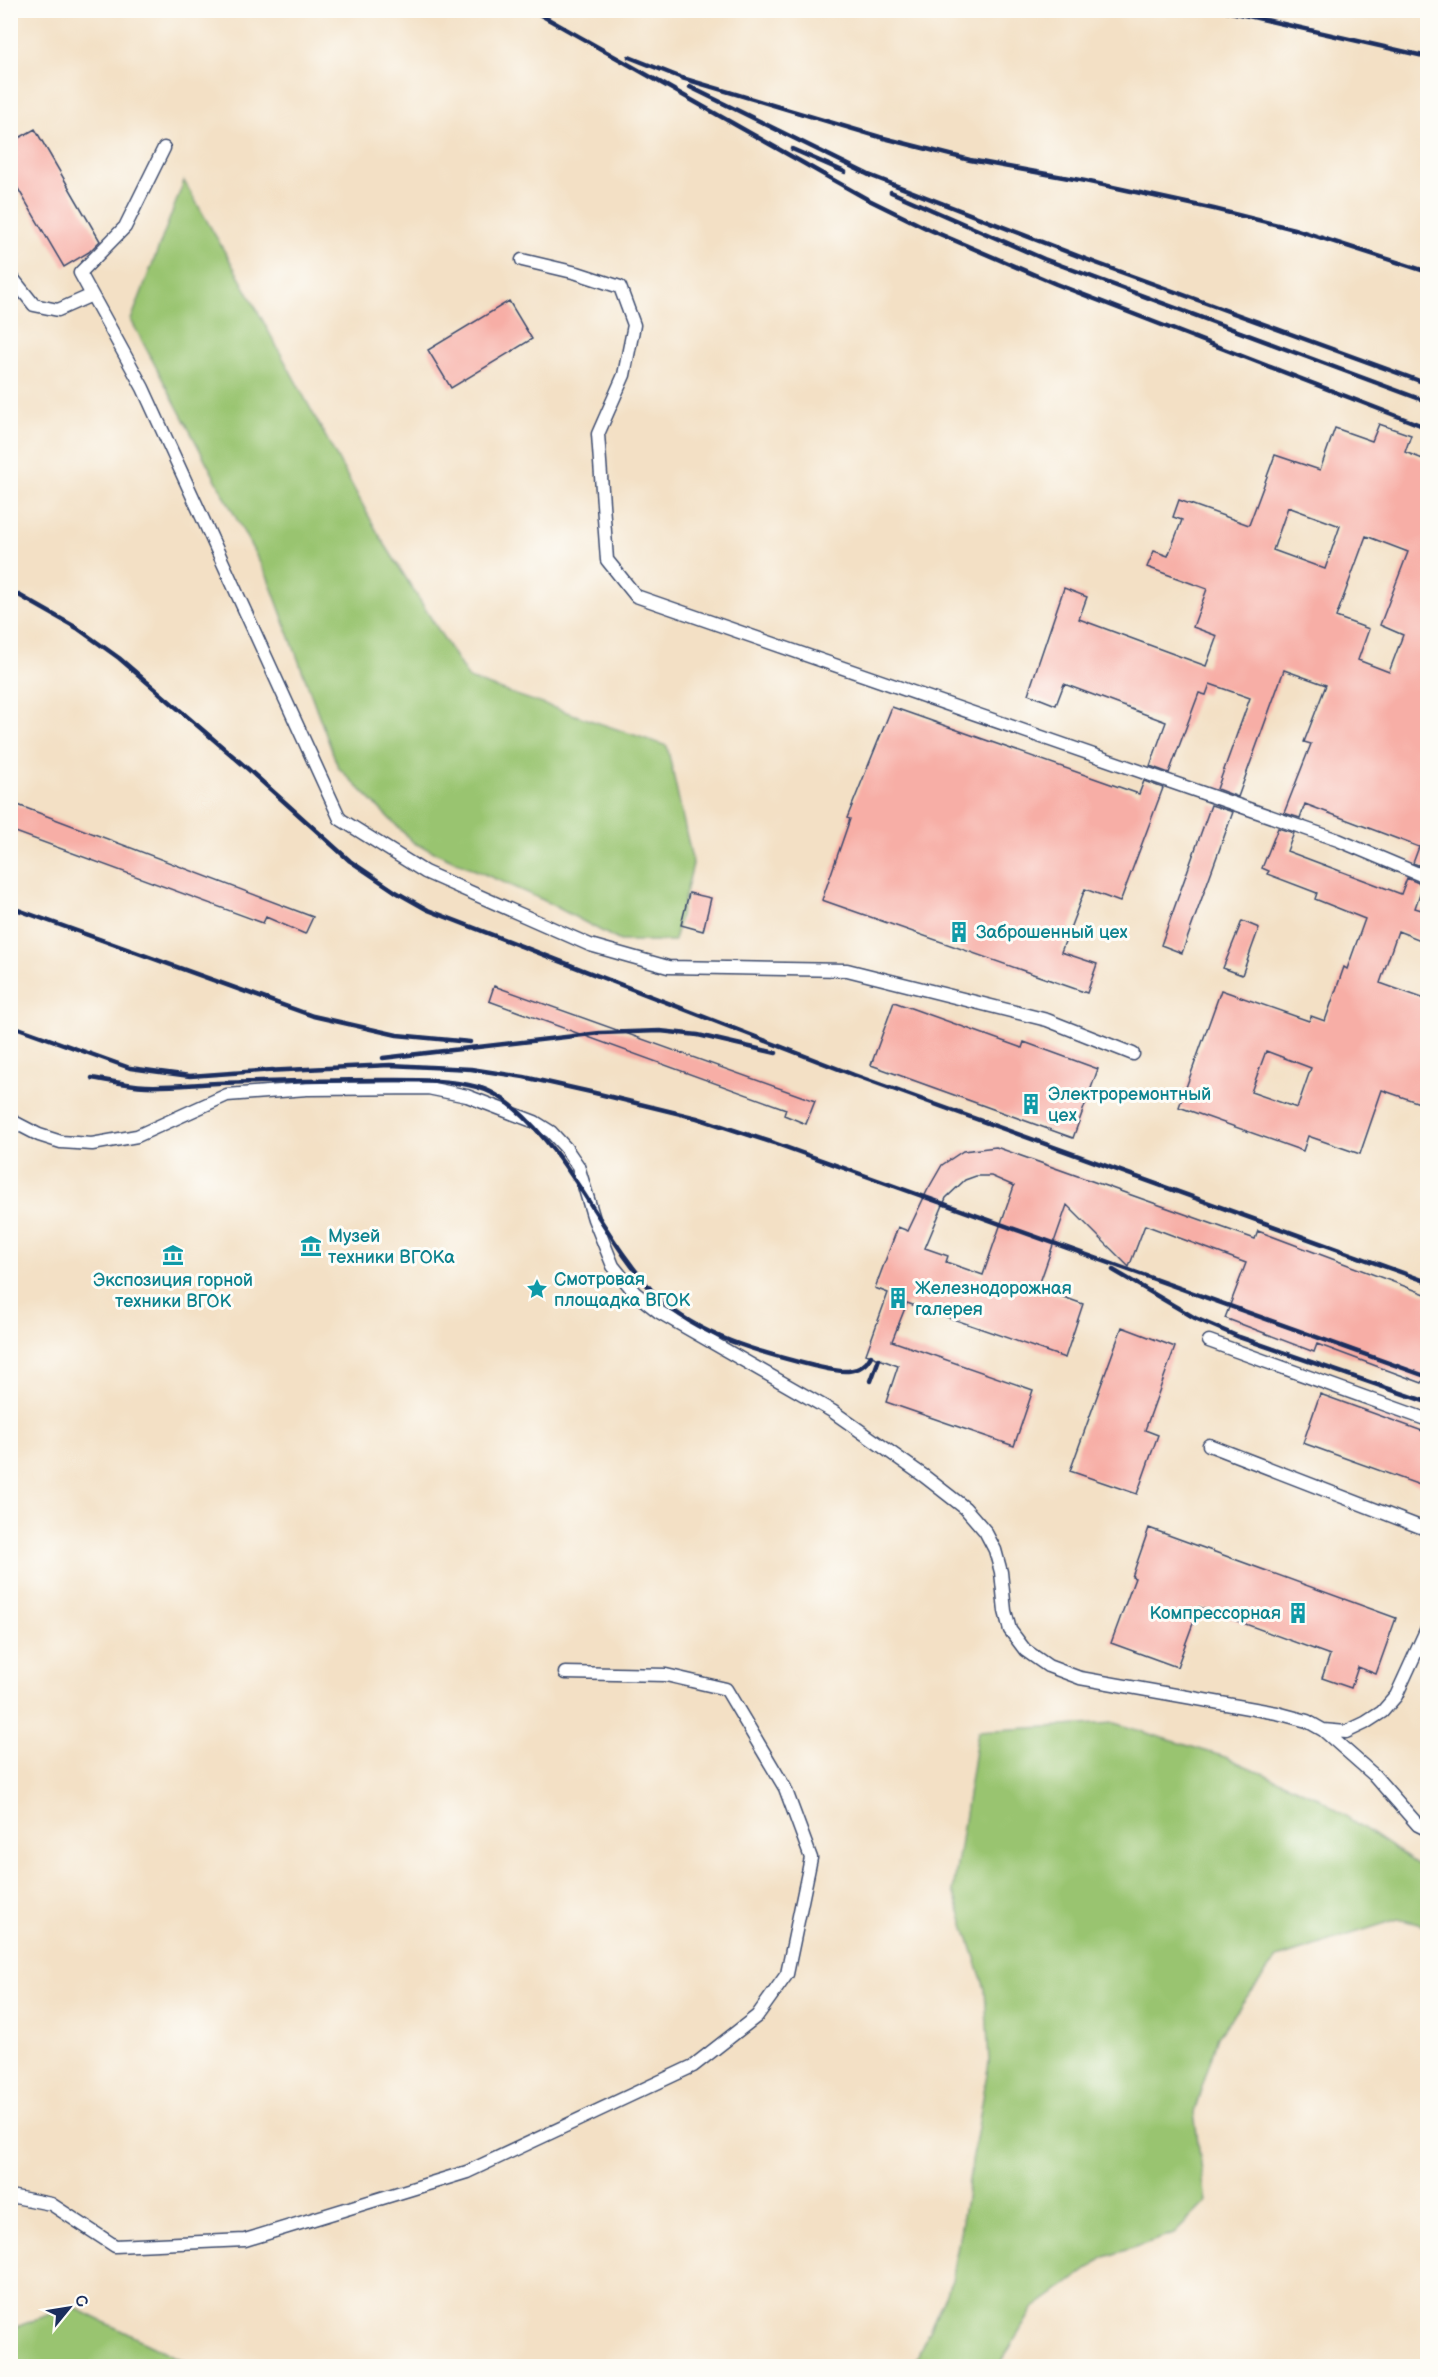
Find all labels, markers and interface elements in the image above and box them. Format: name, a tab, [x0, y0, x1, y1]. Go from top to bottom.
building icon: Заброшенный цех	[947, 920, 971, 944]
place label: Заброшенный цех	[976, 922, 1128, 943]
place label: Электроремонтный цех	[1048, 1084, 1211, 1126]
building icon: Электроремонтный цех	[1019, 1092, 1043, 1116]
place label: Музей техники ВГОКа	[328, 1226, 455, 1268]
museum icon: Музей техники ВГОКа	[299, 1234, 323, 1258]
museum icon: Экспозиция горной техники ВГОК	[161, 1243, 185, 1267]
place label: Смотровая площадка ВГОК	[554, 1269, 691, 1311]
place label: Экспозиция горной техники ВГОК	[93, 1270, 253, 1312]
place icon: Смотровая площадка ВГОК	[525, 1277, 549, 1301]
place label: Железнодорожная галерея	[915, 1278, 1072, 1320]
building icon: Железнодорожная галерея	[886, 1286, 910, 1310]
building icon: Компрессорная	[1286, 1601, 1310, 1625]
place label: Компрессорная	[1149, 1603, 1281, 1624]
north arrow	[39, 2278, 99, 2338]
text: С	[70, 2292, 92, 2311]

